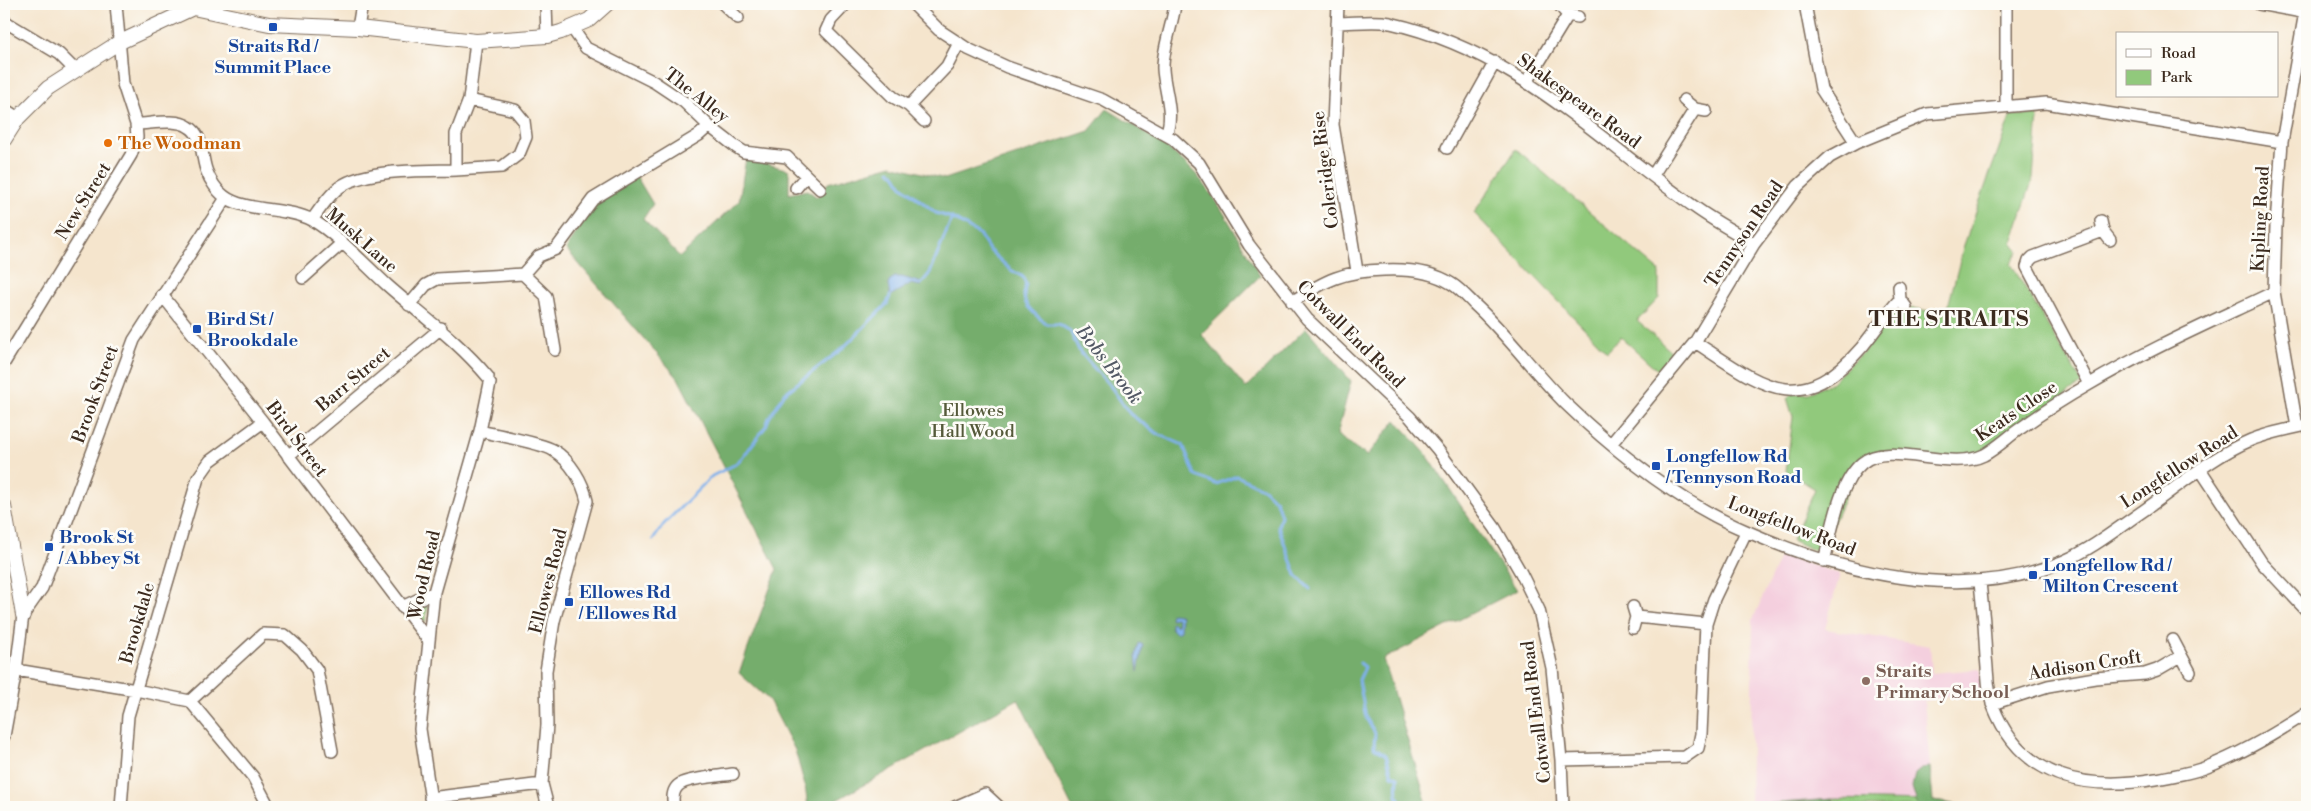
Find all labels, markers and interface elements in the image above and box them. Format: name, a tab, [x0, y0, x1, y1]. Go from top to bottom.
marker: Straits Rd / Summit Place	[267, 21, 279, 33]
legend	[2116, 32, 2278, 98]
place label: Straits Rd / Summit Place	[215, 35, 331, 79]
text: Road	[2161, 44, 2196, 63]
street label: Shakespeare Road	[1512, 49, 1646, 154]
street label: The Alley	[659, 63, 734, 128]
text: Park	[2161, 68, 2193, 87]
street label: Coleridge Rise	[1307, 110, 1344, 230]
place label: The Woodman	[118, 132, 241, 155]
marker: The Woodman	[102, 137, 114, 149]
street label: New Street	[51, 158, 117, 244]
street label: Kipling Road	[2246, 165, 2275, 273]
street label: Tennyson Road	[1700, 176, 1789, 292]
street label: Musk Lane	[321, 203, 402, 278]
street label: Cotwall End Road	[1292, 275, 1410, 394]
district label: THE STRAITS	[1868, 306, 2030, 333]
place label: Bird St / Brookdale	[207, 308, 299, 352]
water label: Bobs Brook	[1070, 319, 1148, 409]
marker: Bird St / Brookdale	[191, 323, 203, 335]
street label: Barr Street	[311, 341, 396, 418]
street label: Brook Street	[67, 342, 124, 447]
street label: Keats Close	[1971, 376, 2062, 447]
street label: Bird Street	[260, 396, 333, 482]
park label: Ellowes Hall Wood	[931, 399, 1015, 443]
street label: Longfellow Road	[2116, 420, 2243, 514]
place label: Longfellow Rd / Tennyson Road	[1665, 445, 1802, 489]
marker: Longfellow Rd / Tennyson Road	[1650, 460, 1662, 472]
street label: Longfellow Road	[1724, 491, 1860, 562]
street label: Ellowes Road	[524, 525, 573, 636]
place label: Brook St / Abbey St	[58, 526, 141, 570]
street label: Wood Road	[403, 527, 446, 623]
marker: Brook St / Abbey St	[43, 541, 55, 553]
place label: Longfellow Rd / Milton Crescent	[2043, 554, 2179, 598]
marker: Longfellow Rd / Milton Crescent	[2027, 569, 2039, 581]
street label: Brookdale	[115, 580, 160, 667]
place label: Ellowes Rd / Ellowes Rd	[578, 581, 677, 625]
marker: Ellowes Rd / Ellowes Rd	[563, 596, 575, 608]
street label: Cotwall End Road	[1516, 639, 1557, 785]
street label: Addison Croft	[2026, 645, 2144, 686]
place label: Straits Primary School	[1876, 660, 2010, 704]
marker: Straits Primary School	[1860, 675, 1872, 687]

